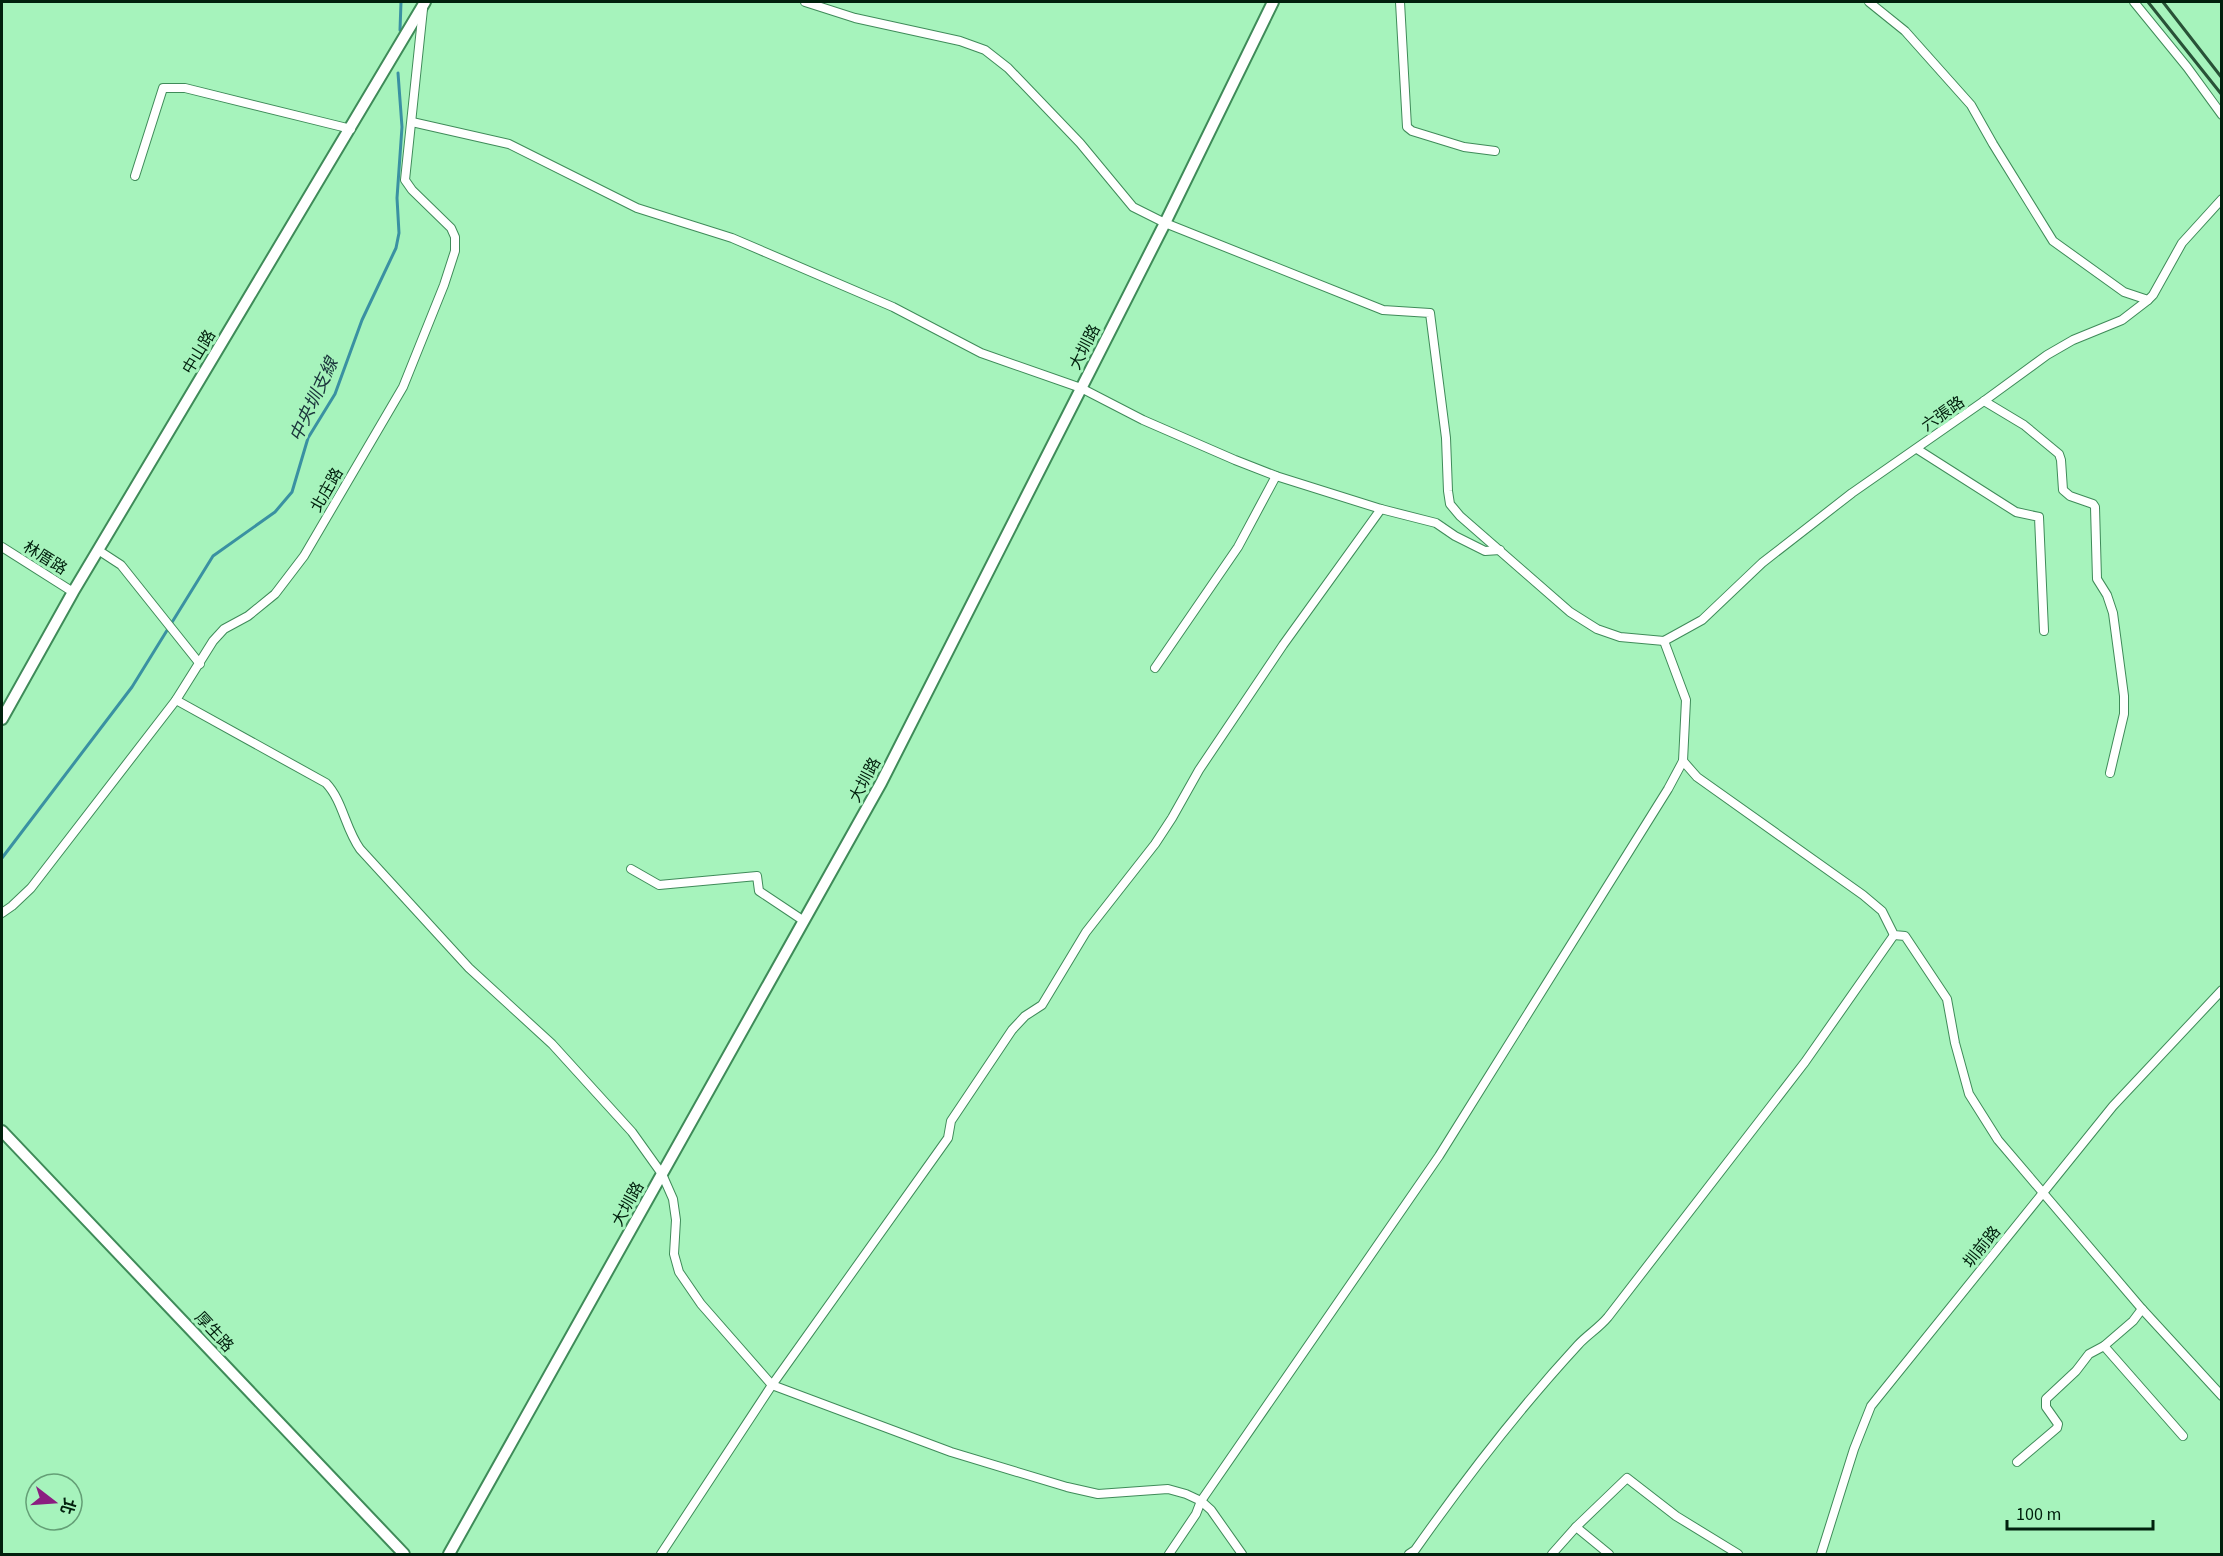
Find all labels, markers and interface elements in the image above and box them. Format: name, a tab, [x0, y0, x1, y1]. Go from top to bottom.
street label: 大圳路	[1064, 321, 1106, 373]
street label: 中山路	[177, 326, 221, 378]
water label: 中央圳支線	[284, 352, 345, 446]
street label: 六張路	[1917, 391, 1969, 437]
street label: 北庄路	[305, 464, 349, 516]
street label: 林厝路	[19, 536, 71, 580]
street label: 大圳路	[844, 754, 886, 806]
street label: 大圳路	[607, 1178, 649, 1230]
street label: 圳前路	[1958, 1221, 2006, 1273]
street label: 厚生路	[190, 1307, 238, 1357]
north arrow	[24, 1472, 84, 1532]
scale bar	[2007, 1493, 2152, 1531]
text: 北	[55, 1495, 80, 1517]
text: 100 m	[2016, 1502, 2061, 1527]

